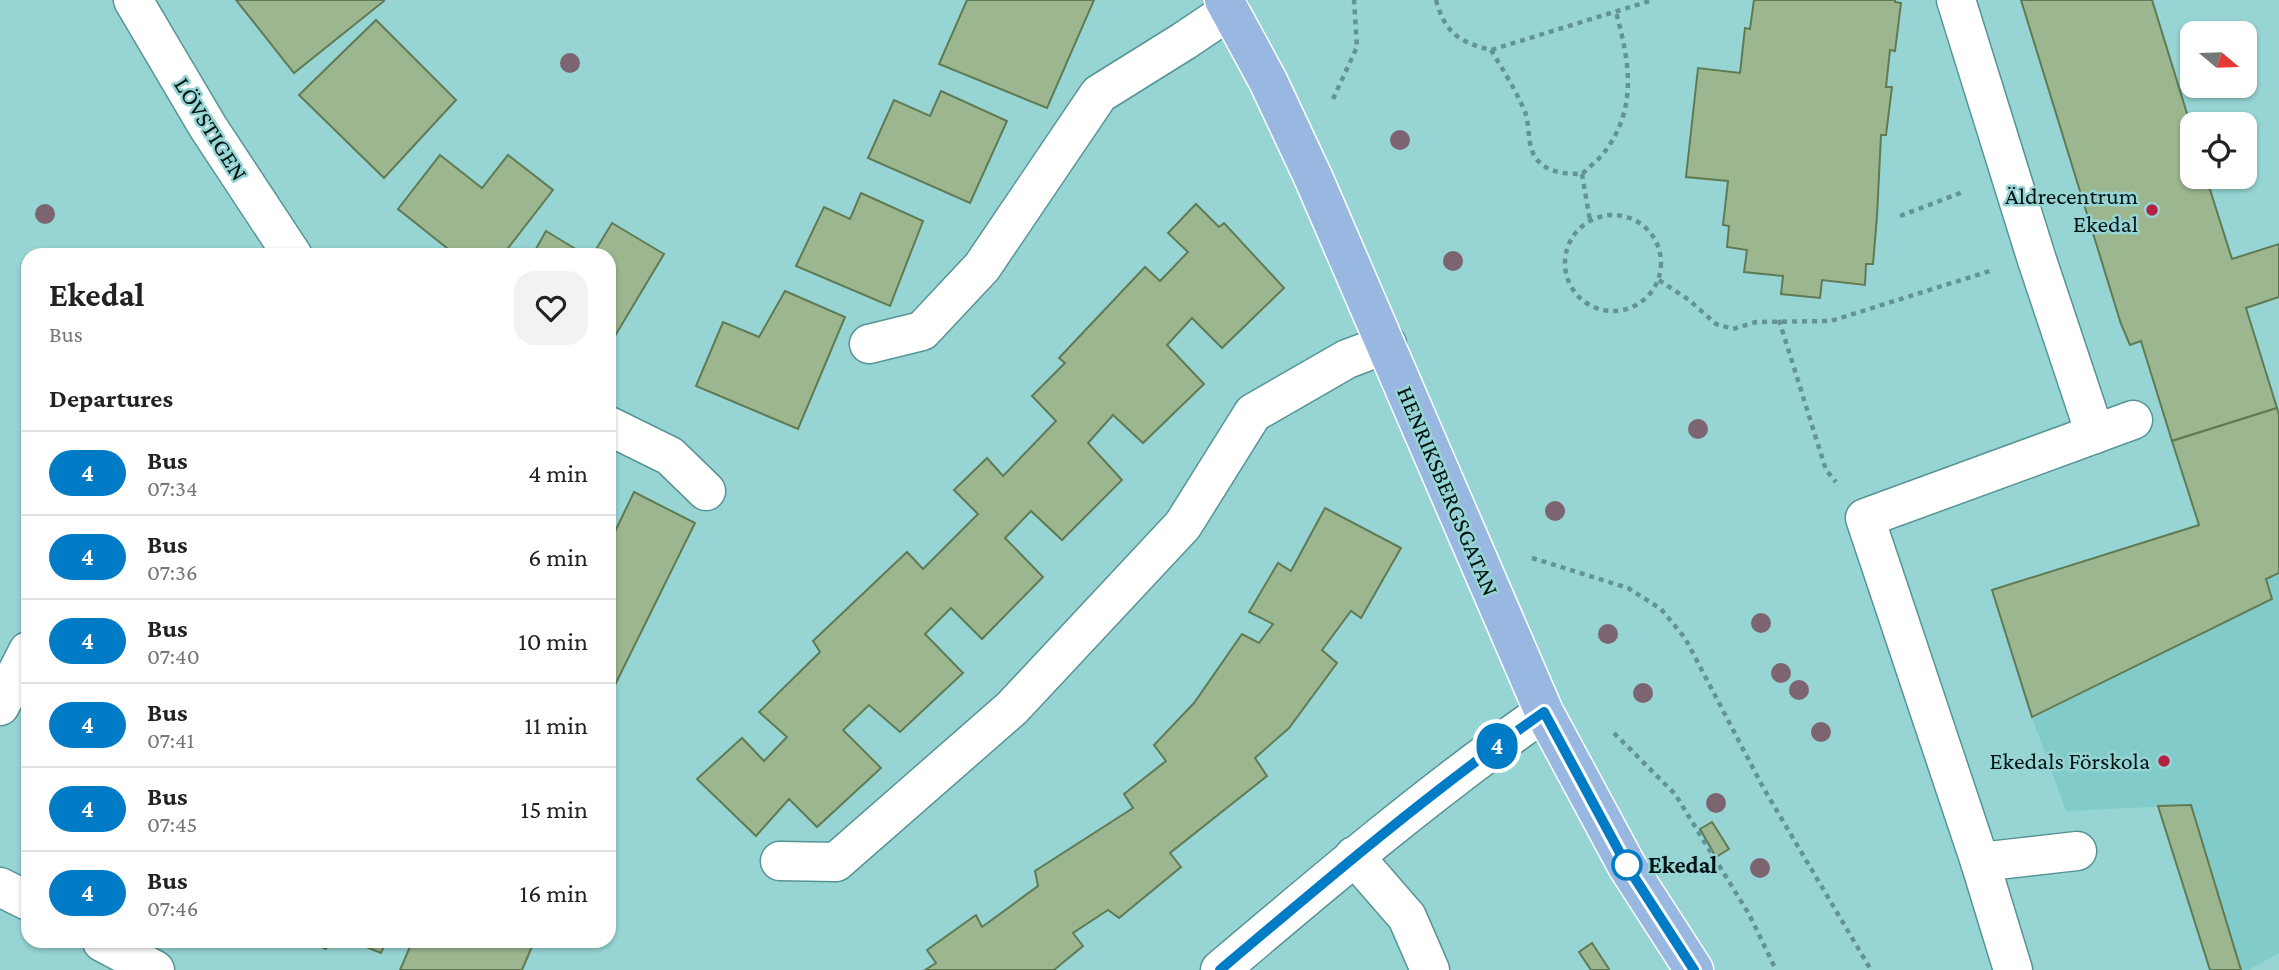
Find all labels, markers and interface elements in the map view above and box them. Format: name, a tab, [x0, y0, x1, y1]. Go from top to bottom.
north arrow	[2180, 21, 2258, 98]
map controls	[2180, 21, 2257, 189]
street label: LÖVSTIGEN	[169, 72, 254, 185]
button: locate	[2180, 112, 2257, 189]
place label: Äldrecentrum Ekedal	[2005, 182, 2138, 237]
marker: Äldrecentrum Ekedal	[2144, 202, 2160, 218]
button: heart	[514, 271, 588, 345]
text: Ekedal	[49, 276, 144, 313]
text: Bus	[49, 321, 83, 347]
street label: HENRIKSBERGSGATAN	[1392, 382, 1505, 600]
text: Departures	[49, 384, 173, 413]
text: Bus	[147, 446, 188, 475]
text: 4	[81, 459, 94, 486]
text: 4 min	[528, 459, 588, 488]
text: 07:34	[147, 475, 198, 501]
text: Bus	[147, 530, 188, 559]
text: 4	[81, 543, 94, 570]
text: 6 min	[528, 543, 588, 572]
text: 07:36	[147, 559, 198, 585]
text: Bus	[147, 614, 188, 643]
text: 4	[81, 627, 94, 654]
text: 10 min	[518, 627, 588, 656]
text: 07:40	[147, 643, 200, 669]
text: Bus	[147, 698, 188, 727]
text: 4	[81, 711, 94, 738]
text: 11 min	[524, 711, 588, 740]
line badge: 4	[1474, 723, 1520, 769]
text: 07:41	[147, 727, 194, 753]
text: 4	[1491, 732, 1503, 759]
place label: Ekedals Förskola	[1990, 747, 2150, 774]
marker: Ekedals Förskola	[2156, 753, 2172, 769]
text: Bus	[147, 782, 188, 811]
text: 4	[81, 795, 94, 822]
text: 15 min	[521, 795, 588, 824]
text: 07:45	[147, 811, 197, 837]
marker: Ekedal	[1612, 850, 1642, 880]
place label: Ekedal	[1648, 851, 1717, 878]
text: Bus	[147, 866, 188, 895]
text: 4	[81, 879, 94, 906]
text: 16 min	[520, 879, 588, 908]
text: 07:46	[147, 895, 198, 921]

